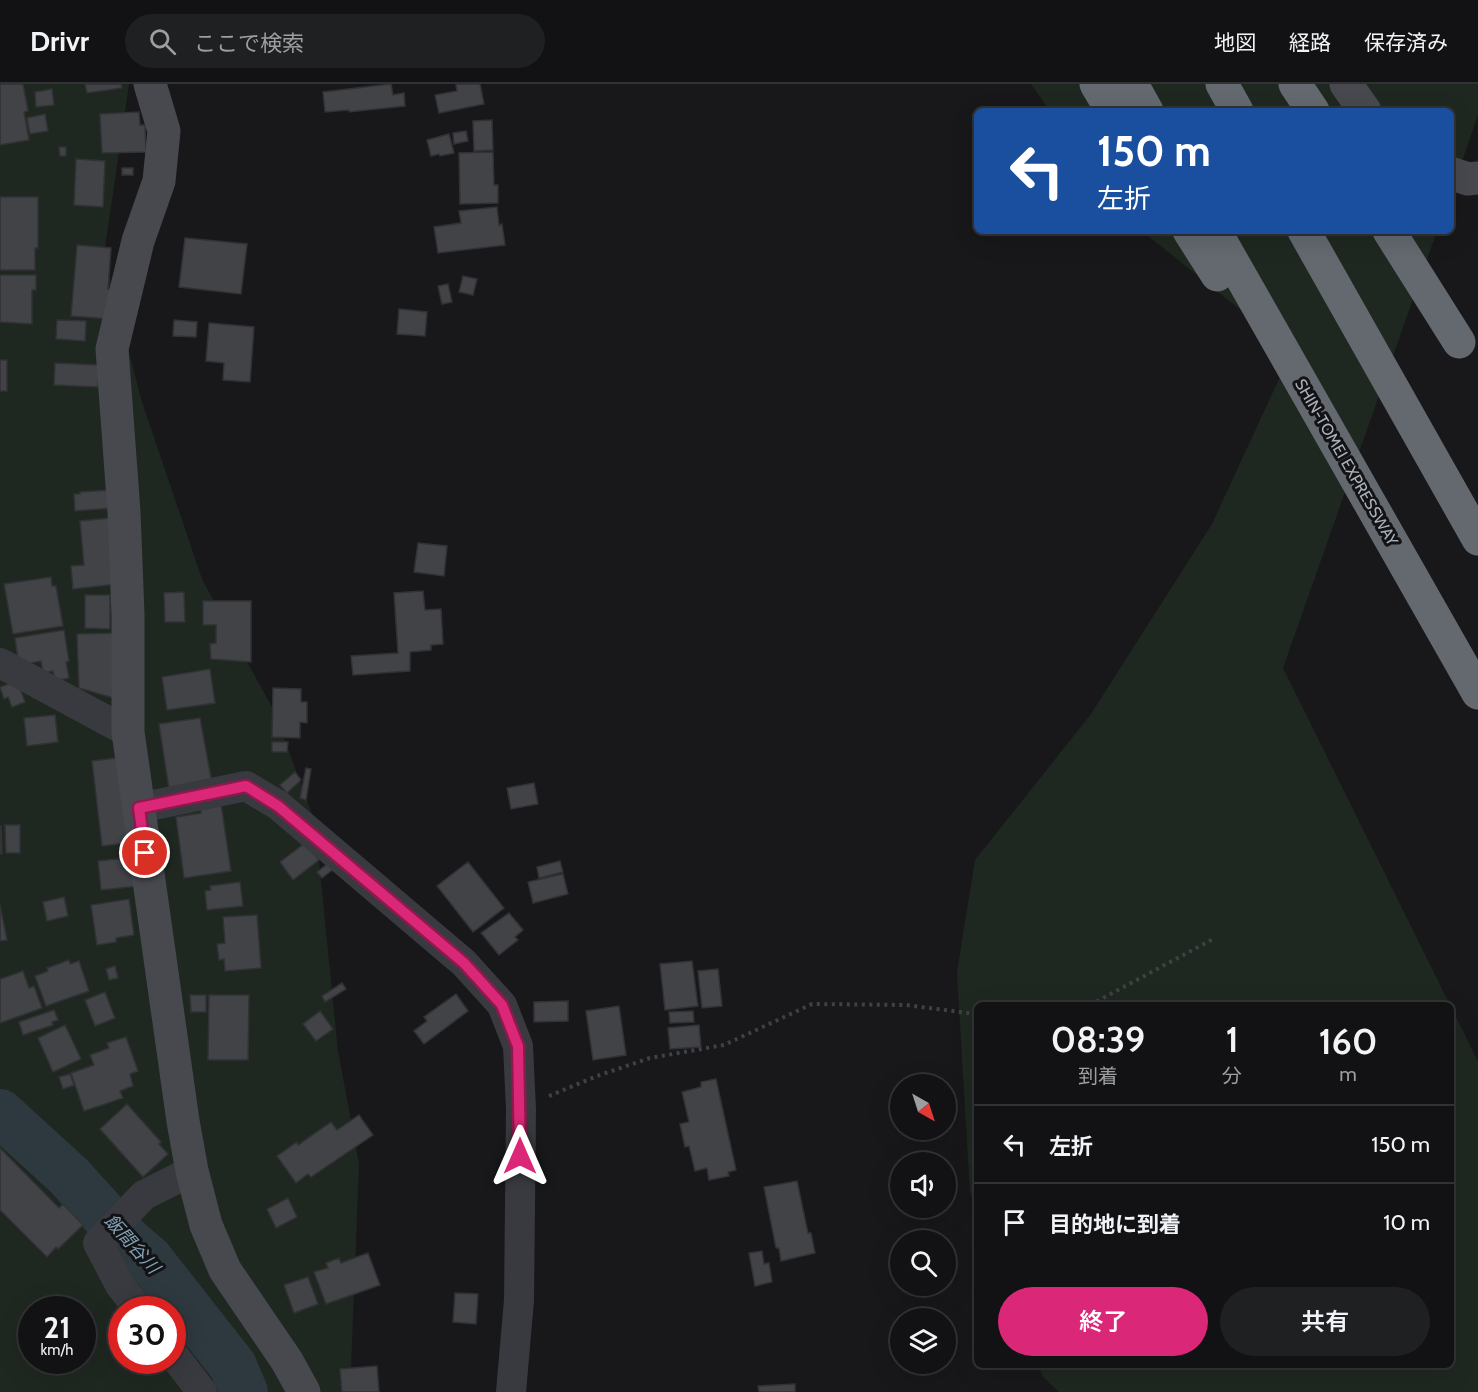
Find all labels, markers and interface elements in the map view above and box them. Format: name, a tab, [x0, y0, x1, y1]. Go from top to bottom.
search box	[125, 14, 545, 68]
text: Drivr	[30, 24, 89, 58]
icon: search	[146, 25, 179, 58]
text: ここで検索	[194, 30, 304, 57]
text: 地図	[1214, 30, 1256, 55]
text: 経路	[1289, 30, 1331, 55]
text: 保存済み	[1364, 30, 1448, 55]
text: 150 m	[1097, 125, 1211, 177]
icon: left	[998, 132, 1076, 210]
text: 左折	[1097, 182, 1151, 215]
street label: SHIN-TOMEI EXPRESSWAY	[1291, 376, 1403, 550]
pin	[119, 827, 170, 878]
icon: arrive	[128, 836, 161, 869]
text: 08:39	[1051, 1017, 1145, 1061]
text: 1	[1226, 1017, 1238, 1061]
text: 160	[1319, 1019, 1377, 1063]
text: m	[1339, 1062, 1357, 1086]
text: 到着	[1078, 1064, 1118, 1088]
text: 分	[1222, 1064, 1242, 1088]
north arrow	[890, 1074, 956, 1140]
map controls	[890, 1074, 956, 1374]
position arrow	[488, 1124, 552, 1188]
icon: left	[998, 1128, 1031, 1161]
text: 150 m	[1371, 1131, 1430, 1158]
text: 左折	[1049, 1133, 1093, 1160]
button: sound	[890, 1152, 956, 1218]
icon: arrive	[998, 1206, 1031, 1239]
text: 10 m	[1383, 1209, 1430, 1236]
water label: 飯間谷川	[100, 1210, 166, 1280]
text: 目的地に到着	[1049, 1211, 1181, 1238]
button: search	[890, 1230, 956, 1296]
button: 終了	[998, 1287, 1208, 1356]
button: 共有	[1220, 1287, 1430, 1356]
speed limit sign: 30	[108, 1296, 186, 1374]
button: layers	[890, 1308, 956, 1374]
text: 21	[44, 1309, 70, 1346]
text: km/h	[41, 1341, 73, 1359]

